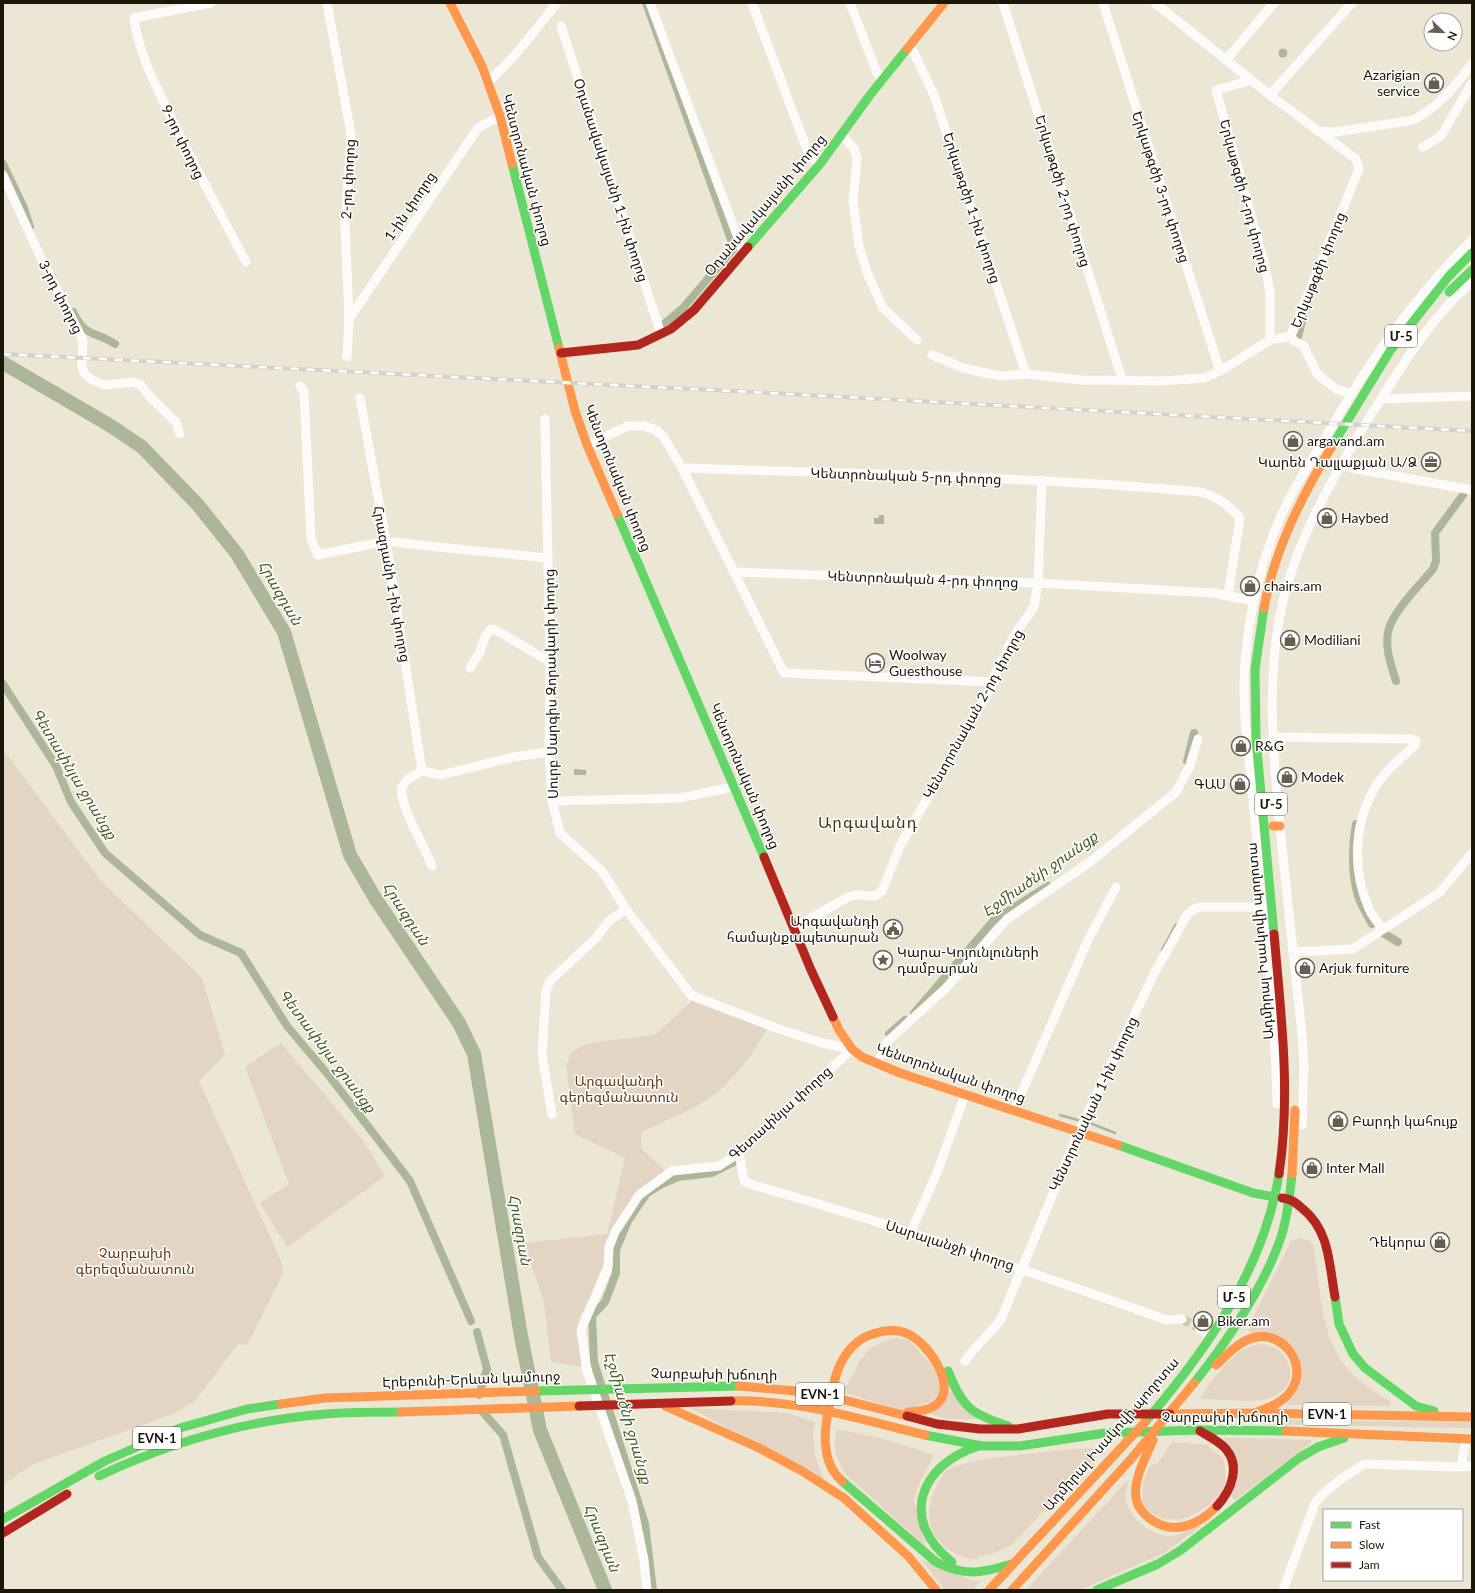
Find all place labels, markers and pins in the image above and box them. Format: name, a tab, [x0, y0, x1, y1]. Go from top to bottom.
place label: Azarigian service	[1363, 66, 1420, 99]
shop icon: Azarigian service	[1423, 72, 1445, 94]
shop icon: argavand.am	[1282, 430, 1304, 452]
place label: argavand.am	[1307, 432, 1384, 449]
office icon: Կարեն Դալլաքյան Ա/Ձ	[1420, 451, 1442, 473]
place label: Կարեն Դալլաքյան Ա/Ձ	[1258, 453, 1417, 470]
shop icon: Haybed	[1316, 507, 1338, 529]
place label: Haybed	[1341, 509, 1389, 526]
shop icon: chairs.am	[1239, 575, 1261, 597]
place label: chairs.am	[1264, 577, 1322, 594]
shop icon: Modiliani	[1279, 629, 1301, 651]
place label: Modiliani	[1304, 631, 1361, 648]
place label: Woolway Guesthouse	[889, 646, 962, 679]
hotel icon: Woolway Guesthouse	[864, 652, 886, 674]
shop icon: R&G	[1230, 735, 1252, 757]
place label: R&G	[1255, 737, 1284, 754]
shop icon: Modek	[1276, 766, 1298, 788]
place label: Modek	[1301, 768, 1345, 785]
shop icon: ԳԱՍ	[1229, 773, 1251, 795]
place label: ԳԱՍ	[1194, 775, 1226, 792]
place label: Արգավանդի համայնքապետարան	[727, 912, 879, 945]
public building icon: Արգավանդի համայնքապետարան	[882, 918, 904, 940]
place label: Կարա-Կոյունլուների դամբարան	[897, 943, 1039, 976]
place icon: Կարա-Կոյունլուների դամբարան	[872, 949, 894, 971]
shop icon: Arjuk furniture	[1294, 957, 1316, 979]
place label: Arjuk furniture	[1319, 959, 1409, 976]
shop icon: Բարդի կահույք	[1327, 1110, 1349, 1132]
place label: Բարդի կահույք	[1352, 1112, 1458, 1129]
shop icon: Inter Mall	[1301, 1157, 1323, 1179]
place label: Inter Mall	[1326, 1159, 1385, 1176]
shop icon: Դեկորա	[1429, 1231, 1451, 1253]
place label: Դեկորա	[1369, 1233, 1426, 1250]
shop icon: Biker.am	[1192, 1310, 1214, 1332]
place label: Biker.am	[1217, 1312, 1270, 1329]

